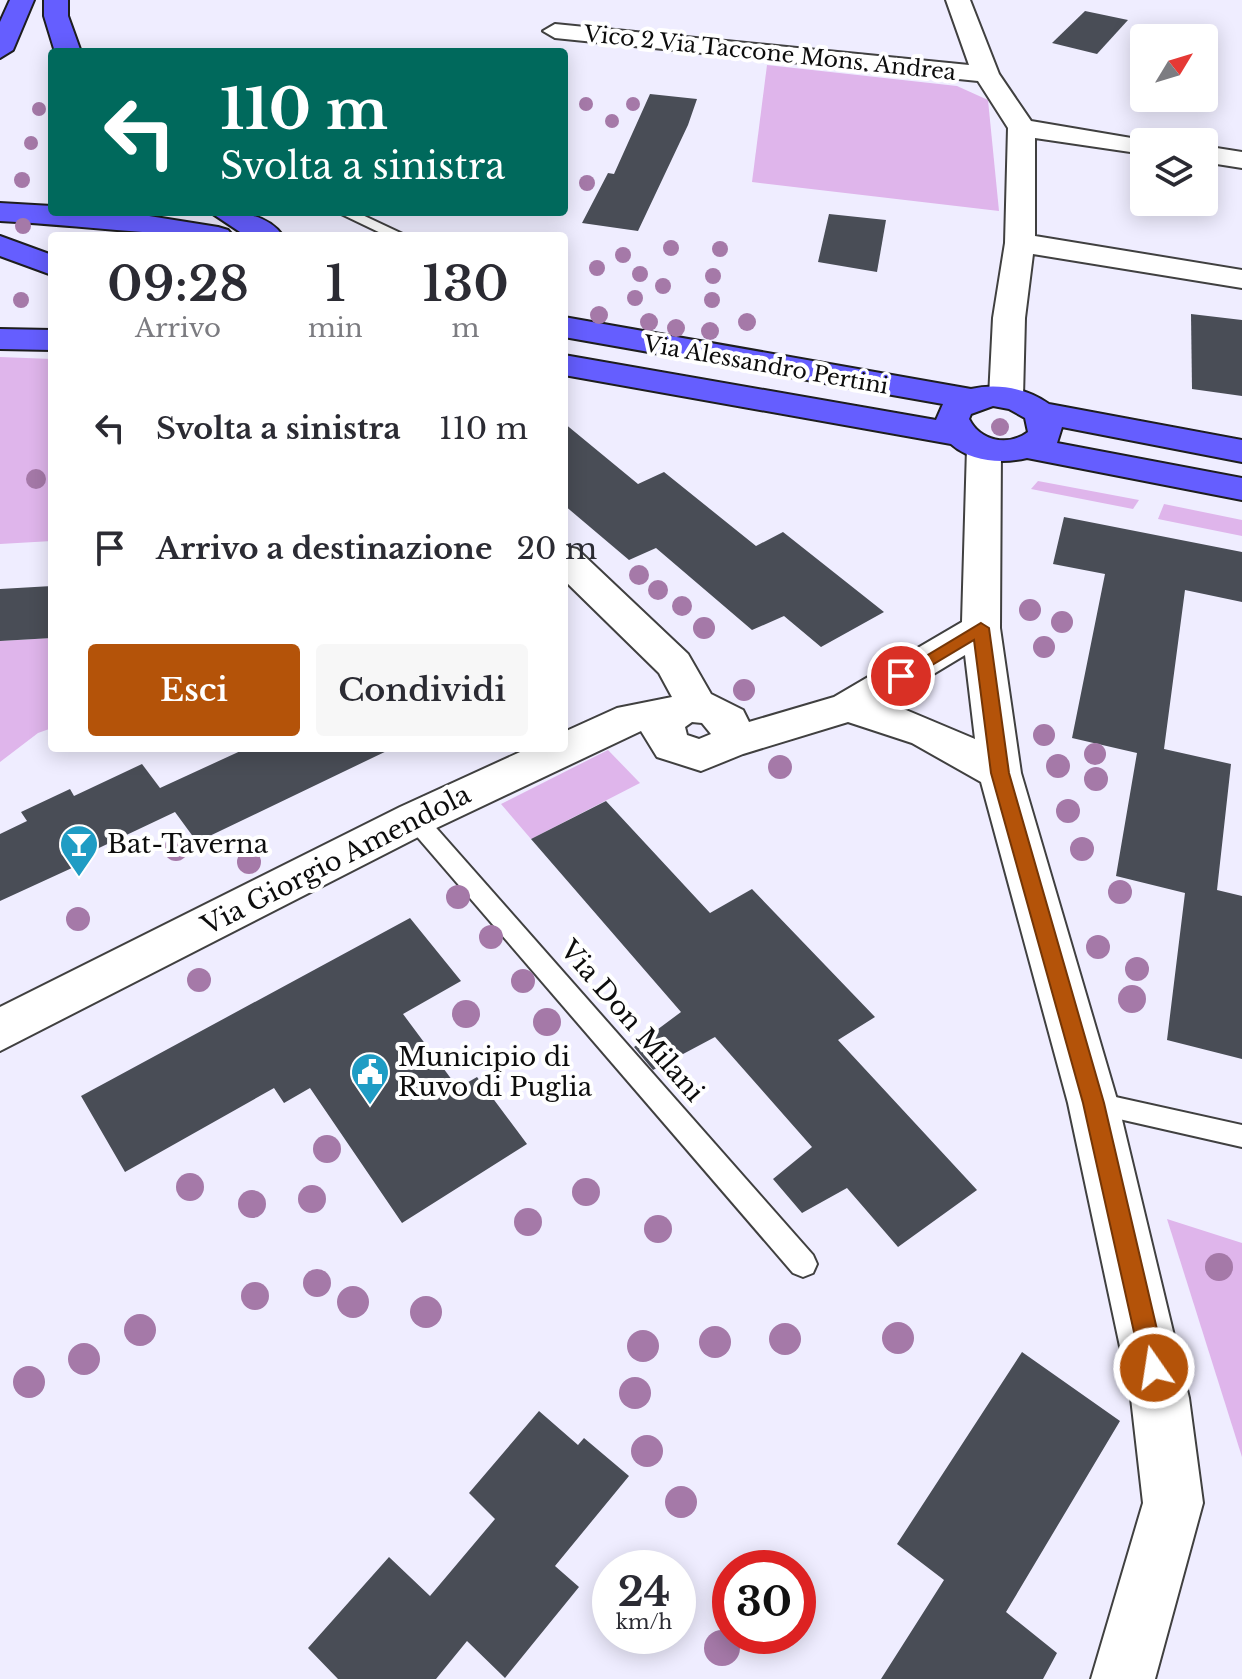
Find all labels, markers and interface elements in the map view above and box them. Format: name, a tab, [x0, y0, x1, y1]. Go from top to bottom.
street label: Vico 2 Via Taccone Mons. Andrea	[582, 20, 958, 86]
north arrow	[1130, 24, 1218, 112]
map controls	[1130, 24, 1218, 216]
text: 110 m	[220, 75, 388, 144]
icon: left	[88, 80, 192, 184]
button: layers	[1130, 128, 1218, 216]
text: Svolta a sinistra	[220, 144, 505, 189]
text: 09:28	[107, 254, 249, 314]
text: 1	[325, 254, 346, 314]
text: 130	[422, 254, 509, 314]
text: Arrivo	[135, 312, 221, 344]
text: min	[308, 312, 363, 344]
text: m	[451, 312, 479, 344]
street label: Via Alessandro Pertini	[641, 330, 891, 400]
icon: left	[88, 406, 132, 450]
text: Svolta a sinistra	[156, 410, 401, 447]
text: 110 m	[439, 410, 528, 447]
icon: arrive	[88, 526, 132, 570]
text: Arrivo a destinazione	[156, 530, 492, 567]
text: 20 m	[516, 530, 597, 567]
pin	[867, 642, 935, 710]
button: Esci	[88, 644, 300, 736]
button: Condividi	[316, 644, 528, 736]
icon: arrive	[879, 654, 923, 698]
street label: Via Giorgio Amendola	[195, 778, 476, 942]
bar icon: Bat-Taverna	[58, 823, 100, 878]
place label: Bat-Taverna	[107, 828, 269, 860]
street label: Via Don Milani	[553, 933, 711, 1108]
place label: Municipio di Ruvo di Puglia	[398, 1041, 593, 1103]
public building icon: Municipio di Ruvo di Puglia	[349, 1051, 391, 1106]
position arrow	[1112, 1326, 1196, 1410]
speed limit sign: 30	[712, 1550, 816, 1654]
text: 24	[618, 1567, 670, 1617]
text: km/h	[616, 1610, 672, 1634]

